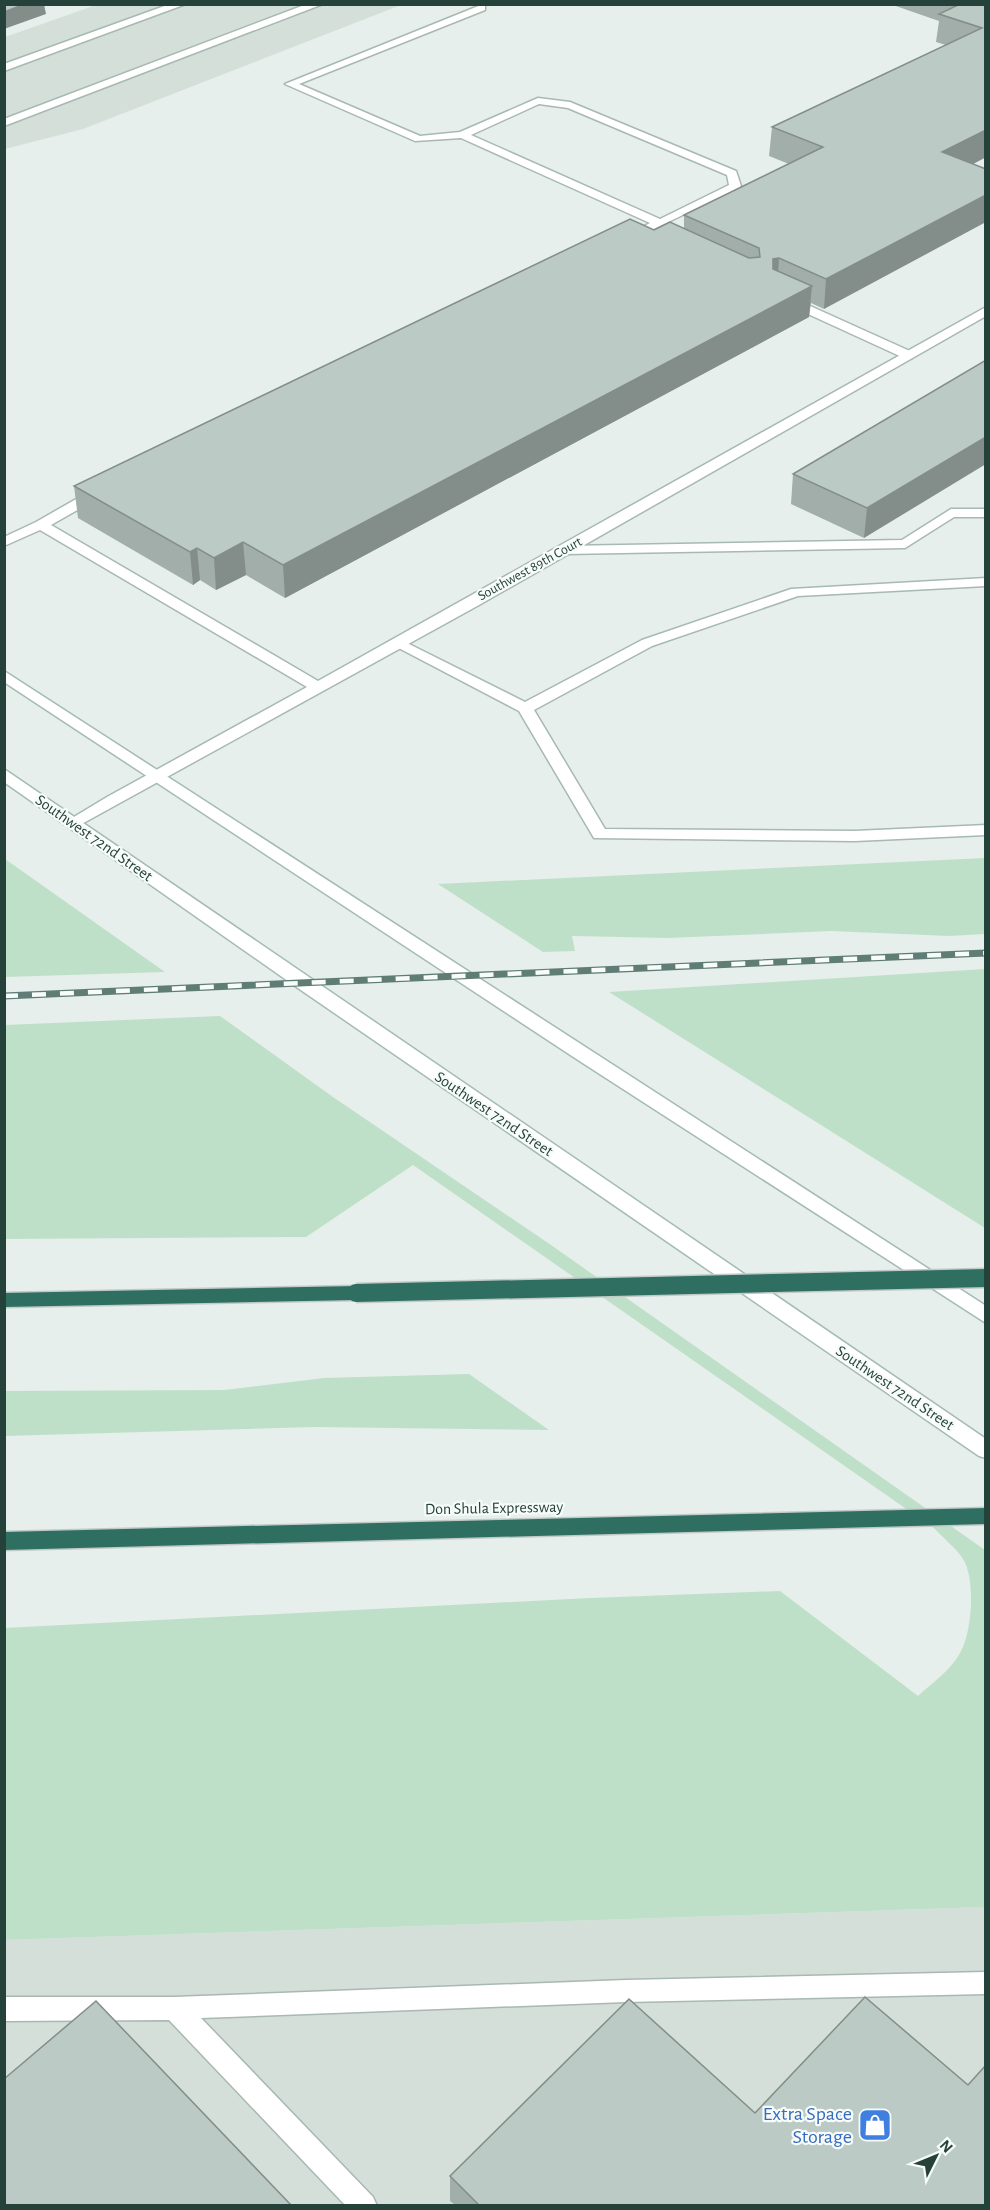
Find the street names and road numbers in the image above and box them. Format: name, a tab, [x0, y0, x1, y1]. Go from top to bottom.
street label: Southwest 89th Court	[476, 534, 585, 603]
street label: Southwest 72nd Street	[33, 792, 155, 884]
street label: Southwest 72nd Street	[432, 1069, 556, 1159]
street label: Southwest 72nd Street	[833, 1343, 957, 1433]
street label: Don Shula Expressway	[425, 1499, 563, 1518]

